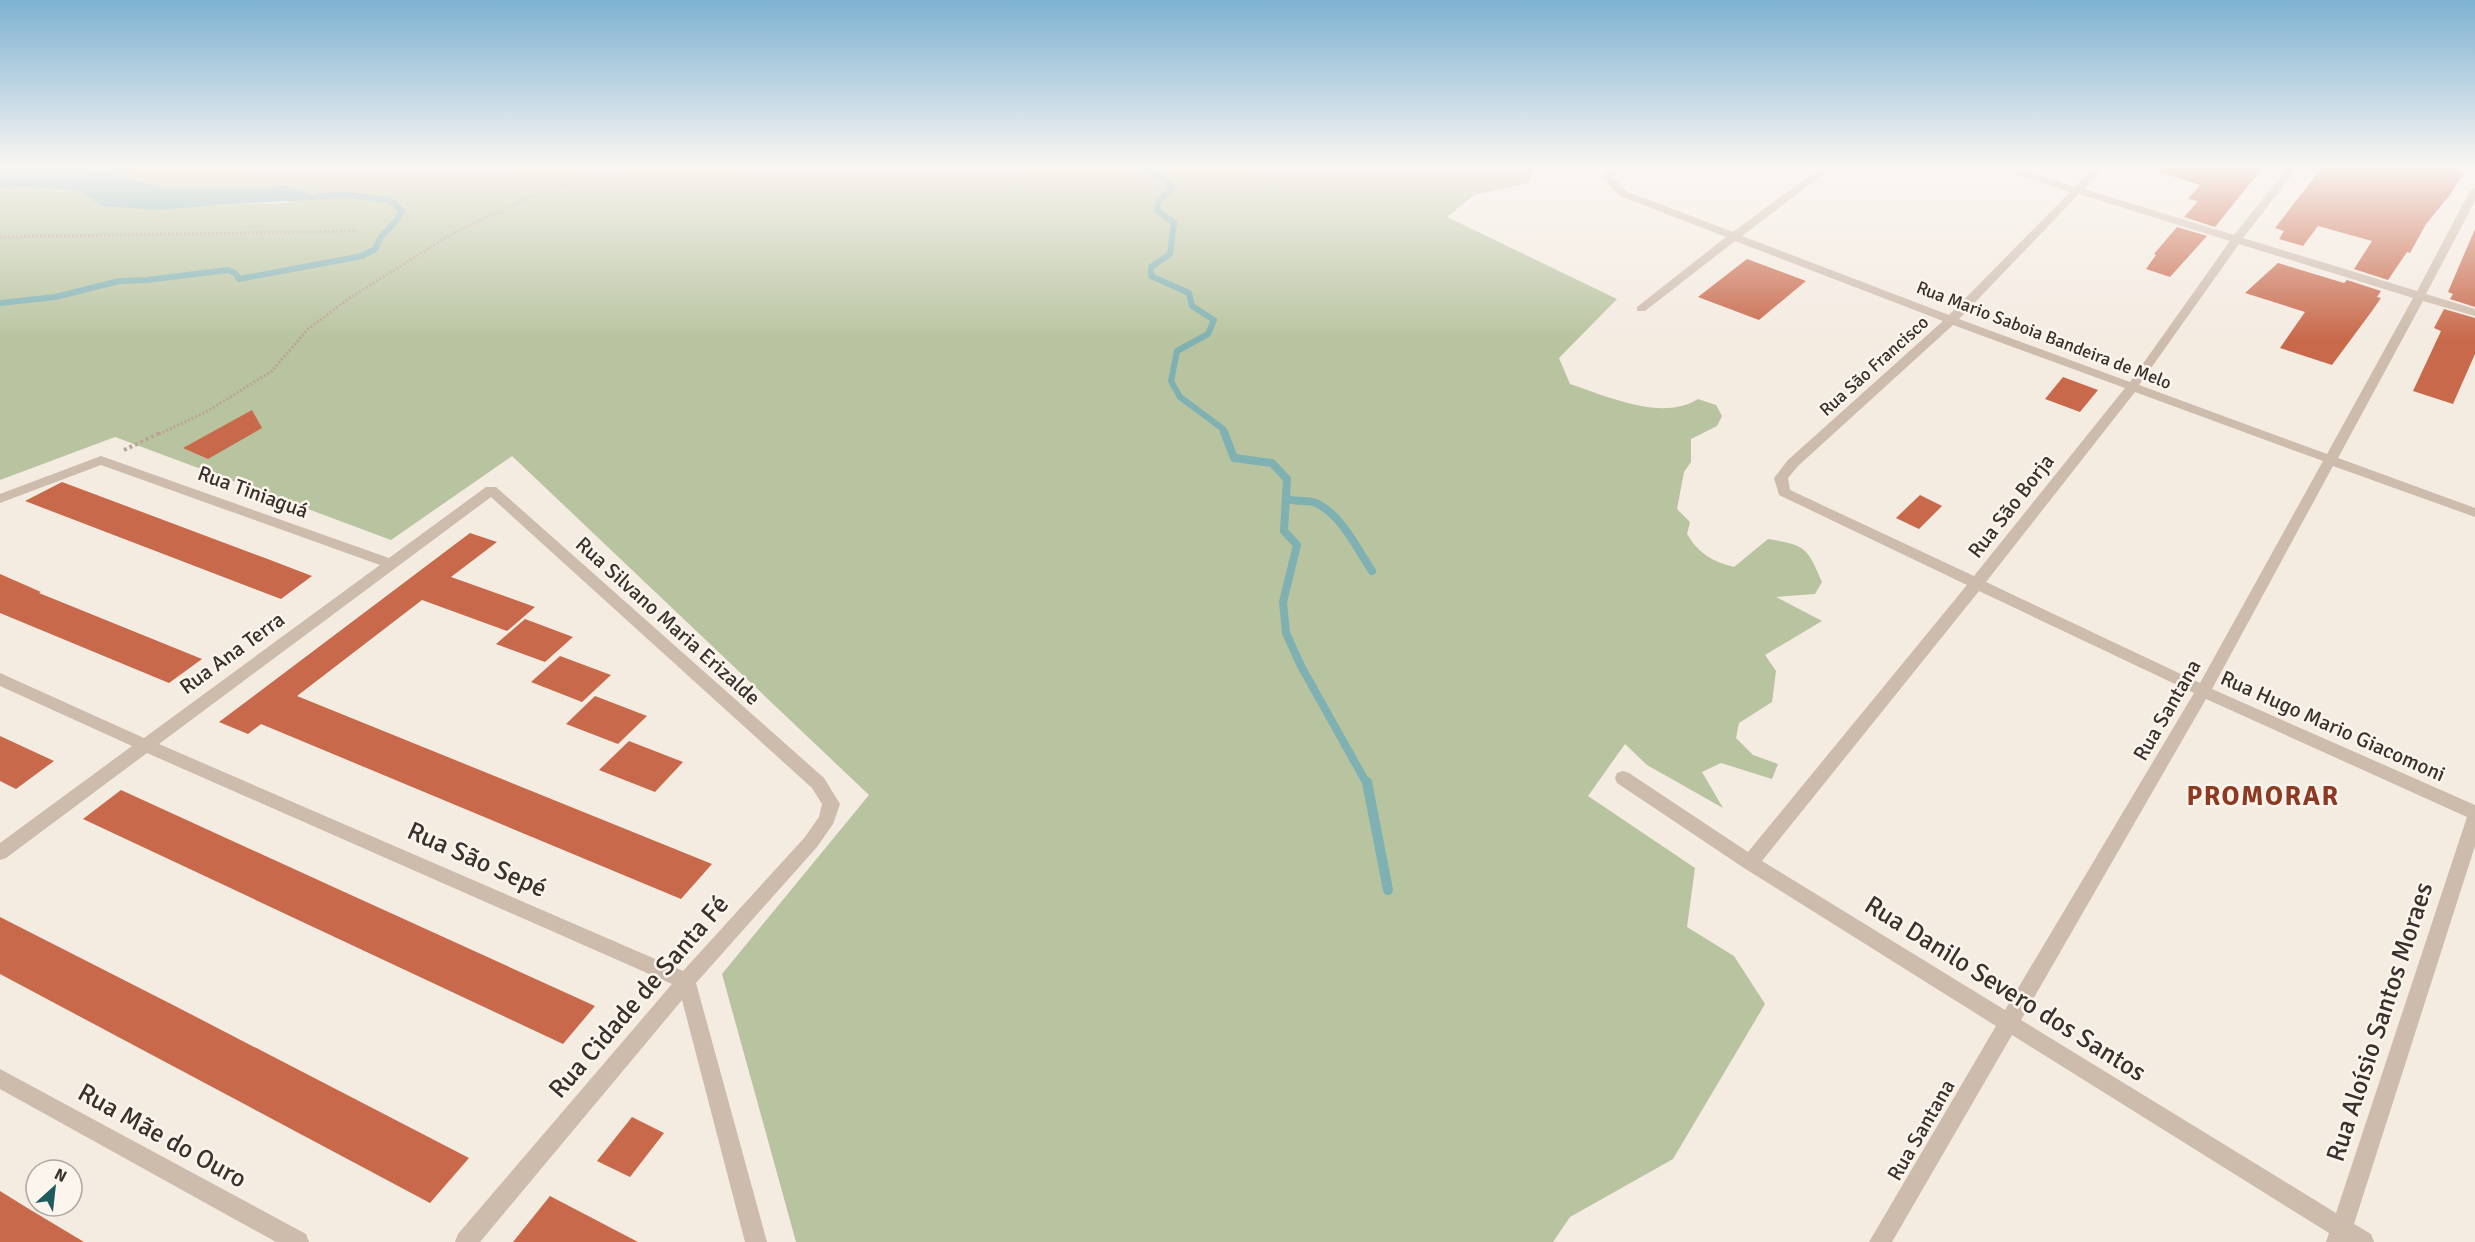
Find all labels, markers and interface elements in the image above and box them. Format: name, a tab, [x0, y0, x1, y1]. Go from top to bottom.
street label: Rua Mario Saboia Bandeira de Melo	[1913, 276, 2175, 394]
street label: Rua São Francisco	[1815, 311, 1933, 421]
street label: Rua São Borja	[1962, 449, 2060, 563]
street label: Rua Tiniaguá	[194, 460, 312, 524]
street label: Rua Silvano Maria Erizalde	[570, 531, 766, 711]
street label: Rua Ana Terra	[174, 606, 290, 700]
street label: Rua Santana	[2128, 655, 2206, 765]
street label: Rua Hugo Mario Giacomoni	[2217, 665, 2449, 787]
district label: PROMORAR	[2186, 780, 2340, 813]
street label: Rua São Sepé	[402, 815, 552, 905]
street label: Rua Aloísio Santos Moraes	[2320, 878, 2440, 1166]
street label: Rua Cidade de Santa Fé	[542, 889, 736, 1105]
street label: Rua Danilo Severo dos Santos	[1858, 889, 2152, 1089]
street label: Rua Santana	[1882, 1075, 1960, 1185]
street label: Rua Mãe do Ouro	[72, 1076, 252, 1196]
north arrow	[24, 1158, 84, 1218]
text: N	[51, 1164, 70, 1187]

